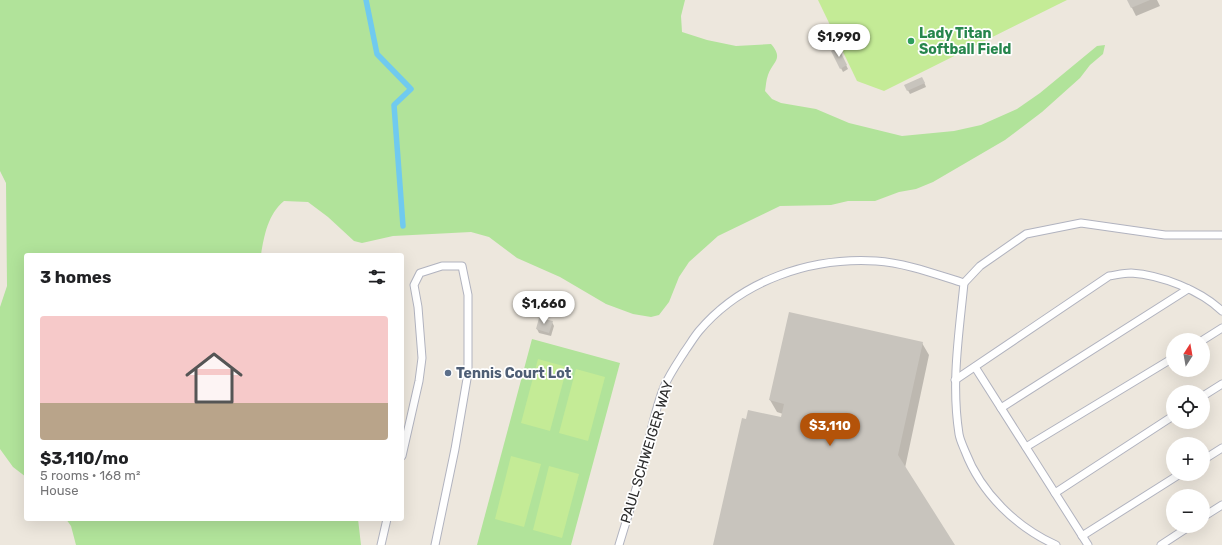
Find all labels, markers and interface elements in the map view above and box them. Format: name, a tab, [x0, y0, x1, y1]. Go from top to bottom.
pin: $1,990	[806, 24, 872, 58]
place label: Lady Titan Softball Field	[919, 25, 1012, 58]
text: $1,990	[817, 29, 861, 44]
marker: Lady Titan Softball Field	[906, 36, 916, 46]
icon: filters	[366, 266, 388, 288]
text: 3 homes	[40, 267, 111, 287]
pin: $1,660	[511, 291, 577, 325]
text: $1,660	[522, 296, 566, 311]
north arrow	[1166, 333, 1210, 377]
map controls	[1166, 333, 1210, 533]
icon: home	[178, 342, 250, 414]
place label: Tennis Court Lot	[456, 365, 572, 382]
marker: Tennis Court Lot	[443, 368, 453, 378]
street label: PAUL SCHWEIGER WAY	[617, 378, 677, 526]
button: locate	[1166, 385, 1210, 429]
pin: $3,110	[797, 413, 863, 447]
text: $3,110	[809, 418, 851, 433]
button: +	[1166, 437, 1210, 481]
text: $3,110/mo	[40, 448, 129, 468]
text: 5 rooms · 168 m²	[40, 468, 140, 483]
text: House	[40, 483, 78, 498]
button: −	[1166, 489, 1210, 533]

